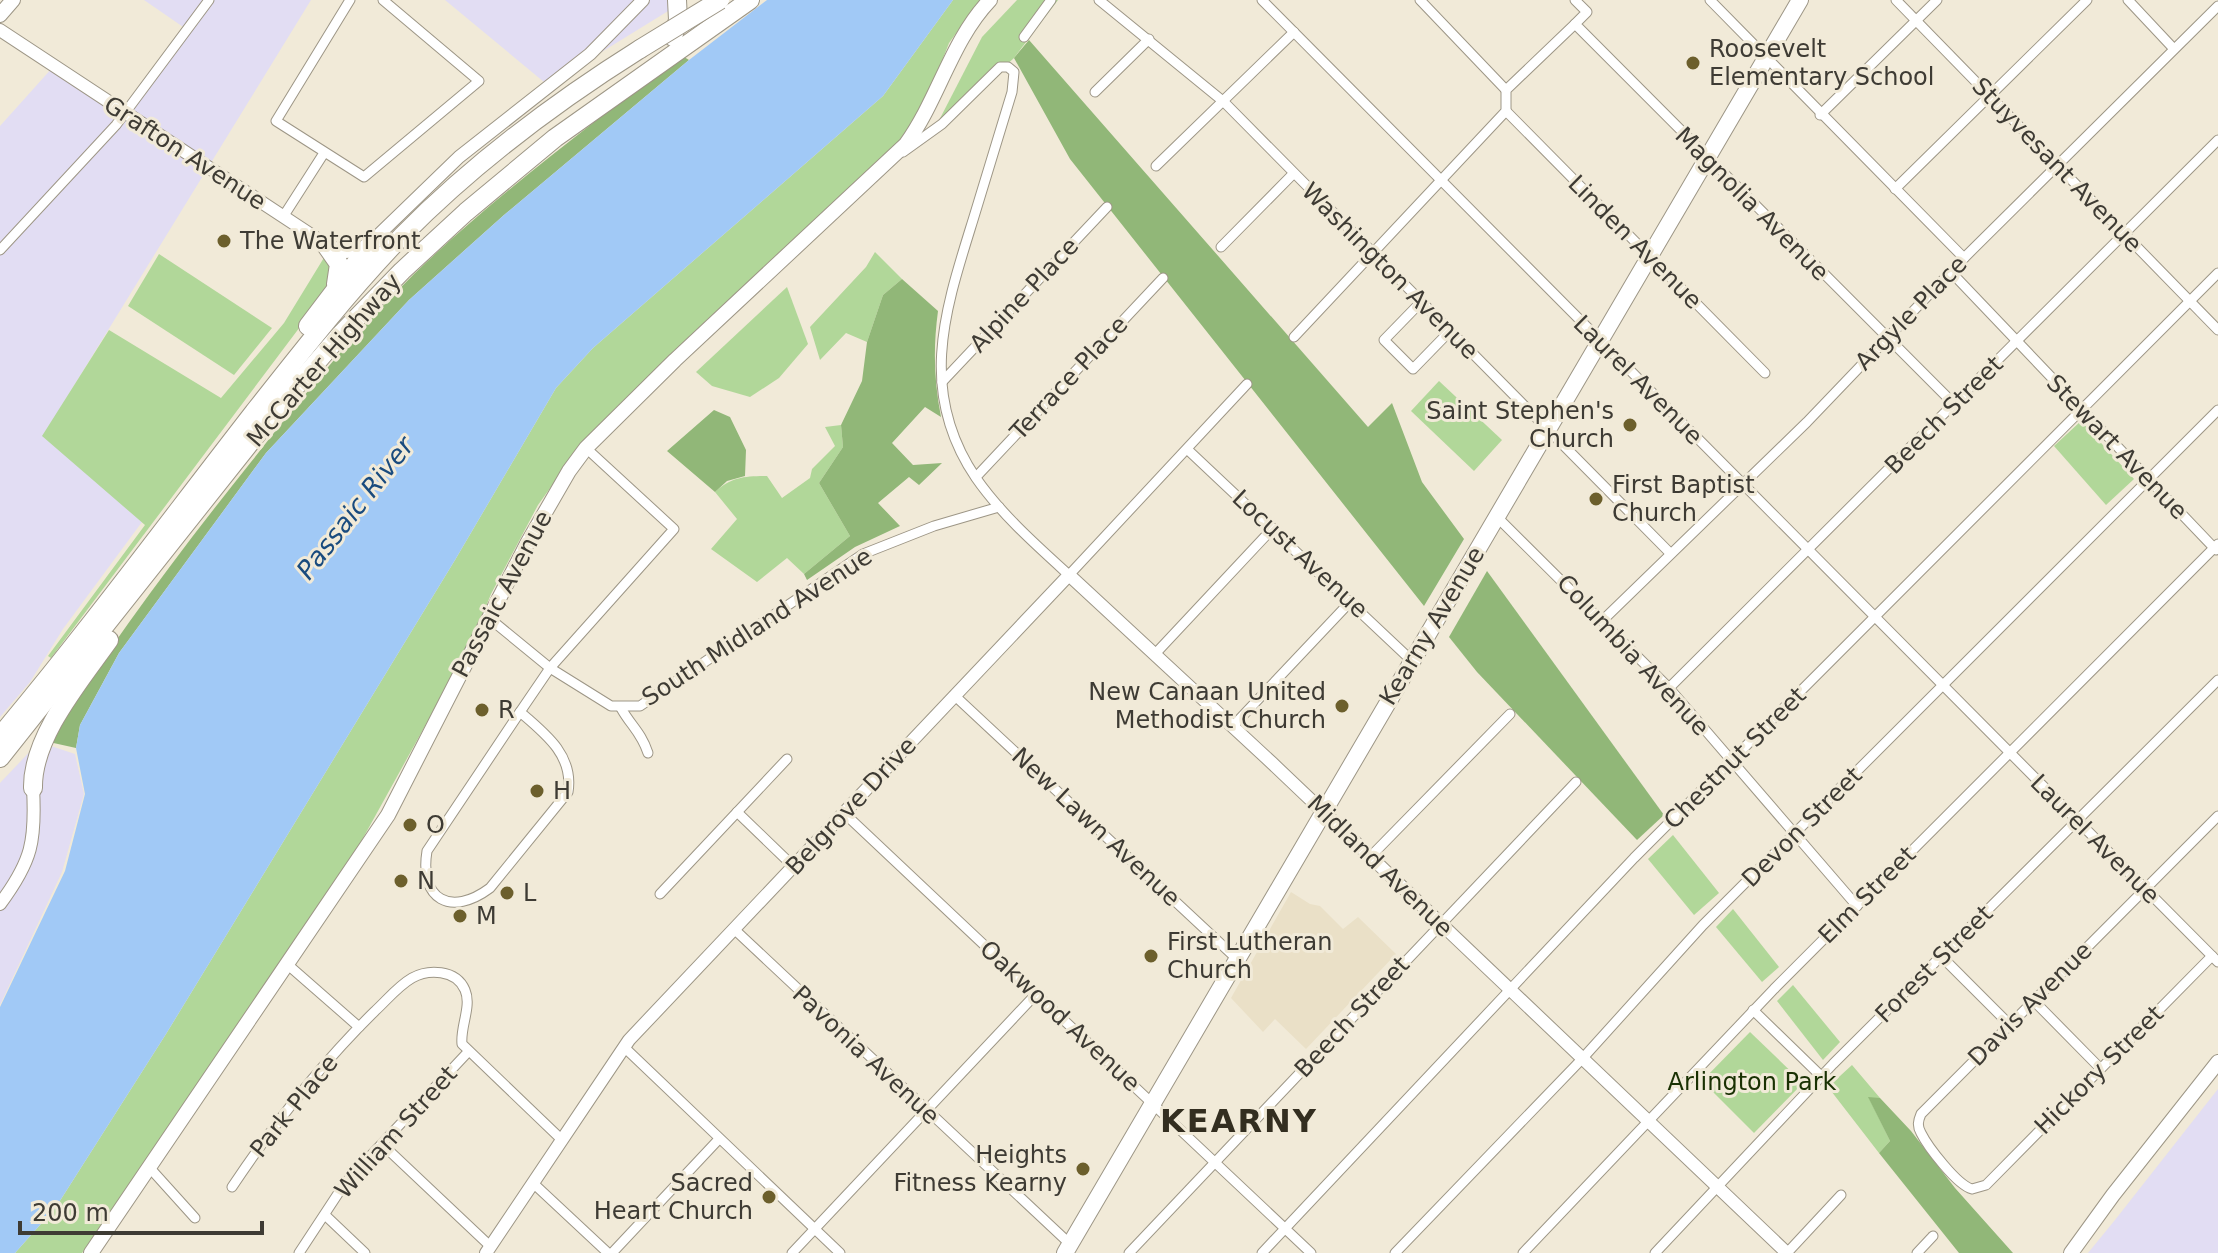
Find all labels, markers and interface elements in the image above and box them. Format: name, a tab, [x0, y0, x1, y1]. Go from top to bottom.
place label: Roosevelt Elementary School	[1709, 35, 1934, 91]
marker: Roosevelt Elementary School	[1684, 54, 1702, 72]
street label: Stuyvesant Avenue	[1966, 72, 2148, 258]
street label: Grafton Avenue	[99, 90, 271, 216]
street label: Magnolia Avenue	[1669, 121, 1835, 287]
street label: Linden Avenue	[1562, 169, 1708, 315]
street label: Washington Avenue	[1296, 177, 1484, 365]
place label: The Waterfront	[239, 227, 420, 255]
marker: The Waterfront	[215, 232, 233, 250]
street label: Alpine Place	[964, 232, 1084, 358]
street label: Argyle Place	[1849, 250, 1973, 376]
street label: McCarter Highway	[241, 268, 407, 452]
street label: Terrace Place	[1004, 310, 1133, 446]
street label: Laurel Avenue	[1568, 310, 1708, 450]
street label: Beech Street	[1879, 350, 2009, 480]
street label: Stewart Avenue	[2041, 369, 2193, 525]
place label: Saint Stephen's Church	[1426, 397, 1614, 453]
marker: Saint Stephen's Church	[1621, 416, 1639, 434]
water label: Passaic River	[290, 429, 421, 585]
place label: First Baptist Church	[1612, 471, 1755, 527]
street label: Locust Avenue	[1227, 484, 1373, 624]
marker: First Baptist Church	[1587, 490, 1605, 508]
street label: Passaic Avenue	[446, 506, 558, 682]
street label: South Midland Avenue	[637, 542, 877, 712]
street label: Kearny Avenue	[1374, 542, 1490, 710]
street label: Columbia Avenue	[1551, 569, 1715, 741]
place label: New Canaan United Methodist Church	[1088, 678, 1326, 734]
street label: Chestnut Street	[1658, 681, 1812, 835]
place label: R	[498, 696, 515, 724]
marker: New Canaan United Methodist Church	[1333, 697, 1351, 715]
marker: R	[473, 701, 491, 719]
street label: Belgrove Drive	[780, 731, 922, 881]
street label: New Lawn Avenue	[1006, 742, 1186, 912]
street label: Devon Street	[1736, 761, 1868, 893]
street label: Laurel Avenue	[2025, 769, 2165, 909]
place label: H	[553, 777, 571, 805]
marker: H	[528, 782, 546, 800]
street label: Midland Avenue	[1301, 790, 1459, 942]
place label: O	[426, 811, 445, 839]
marker: O	[401, 816, 419, 834]
street label: Elm Street	[1813, 841, 1921, 949]
place label: N	[417, 867, 435, 895]
marker: N	[392, 872, 410, 890]
place label: L	[523, 879, 537, 907]
marker: L	[498, 884, 516, 902]
street label: Forest Street	[1870, 900, 1998, 1028]
place label: M	[476, 902, 497, 930]
marker: M	[451, 907, 469, 925]
place label: First Lutheran Church	[1167, 928, 1332, 984]
street label: Oakwood Avenue	[974, 935, 1146, 1097]
street label: Davis Avenue	[1962, 936, 2098, 1072]
marker: First Lutheran Church	[1142, 947, 1160, 965]
street label: Beech Street	[1289, 951, 1415, 1083]
street label: Pavonia Avenue	[787, 980, 945, 1130]
street label: Hickory Street	[2029, 1000, 2169, 1140]
street label: Park Place	[244, 1049, 344, 1163]
street label: William Street	[329, 1060, 463, 1204]
park label: Arlington Park	[1668, 1068, 1837, 1096]
district label: KEARNY	[1160, 1102, 1318, 1140]
place label: Heights Fitness Kearny	[893, 1141, 1067, 1197]
marker: Heights Fitness Kearny	[1074, 1160, 1092, 1178]
place label: Sacred Heart Church	[594, 1169, 753, 1225]
scale bar	[20, 1185, 262, 1235]
marker: Sacred Heart Church	[760, 1188, 778, 1206]
text: 200 m	[32, 1199, 109, 1227]

